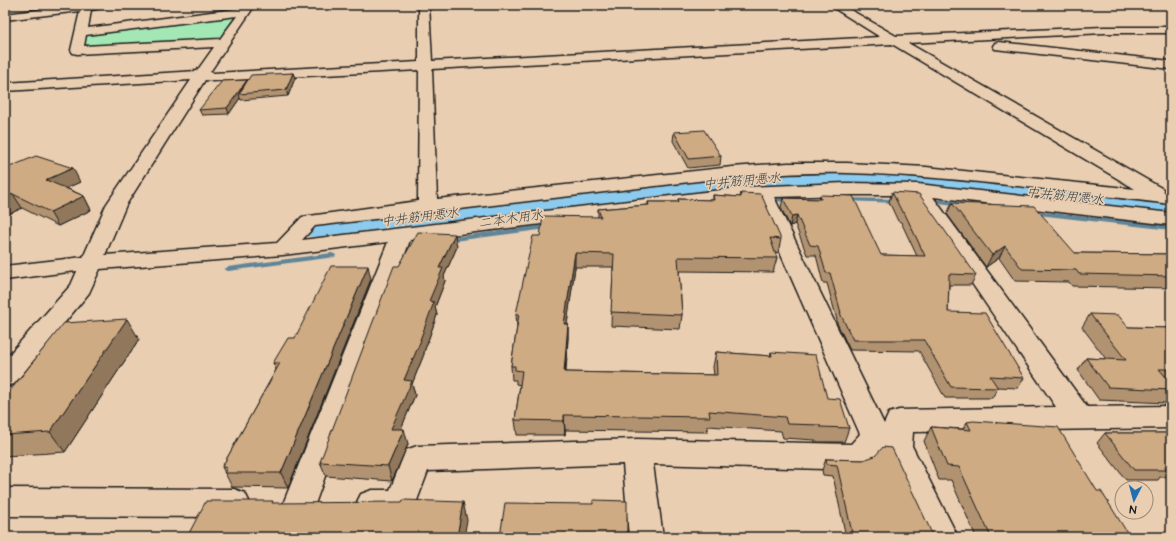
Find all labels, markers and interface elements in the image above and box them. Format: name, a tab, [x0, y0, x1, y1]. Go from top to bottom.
water label: 中井筋用悪水	[702, 169, 782, 193]
water label: 中井筋用悪水	[1025, 183, 1105, 209]
water label: 中井筋用悪水	[380, 203, 460, 231]
water label: 二本木用水	[478, 206, 544, 232]
north arrow	[1114, 480, 1154, 520]
text: N	[1129, 502, 1137, 517]

